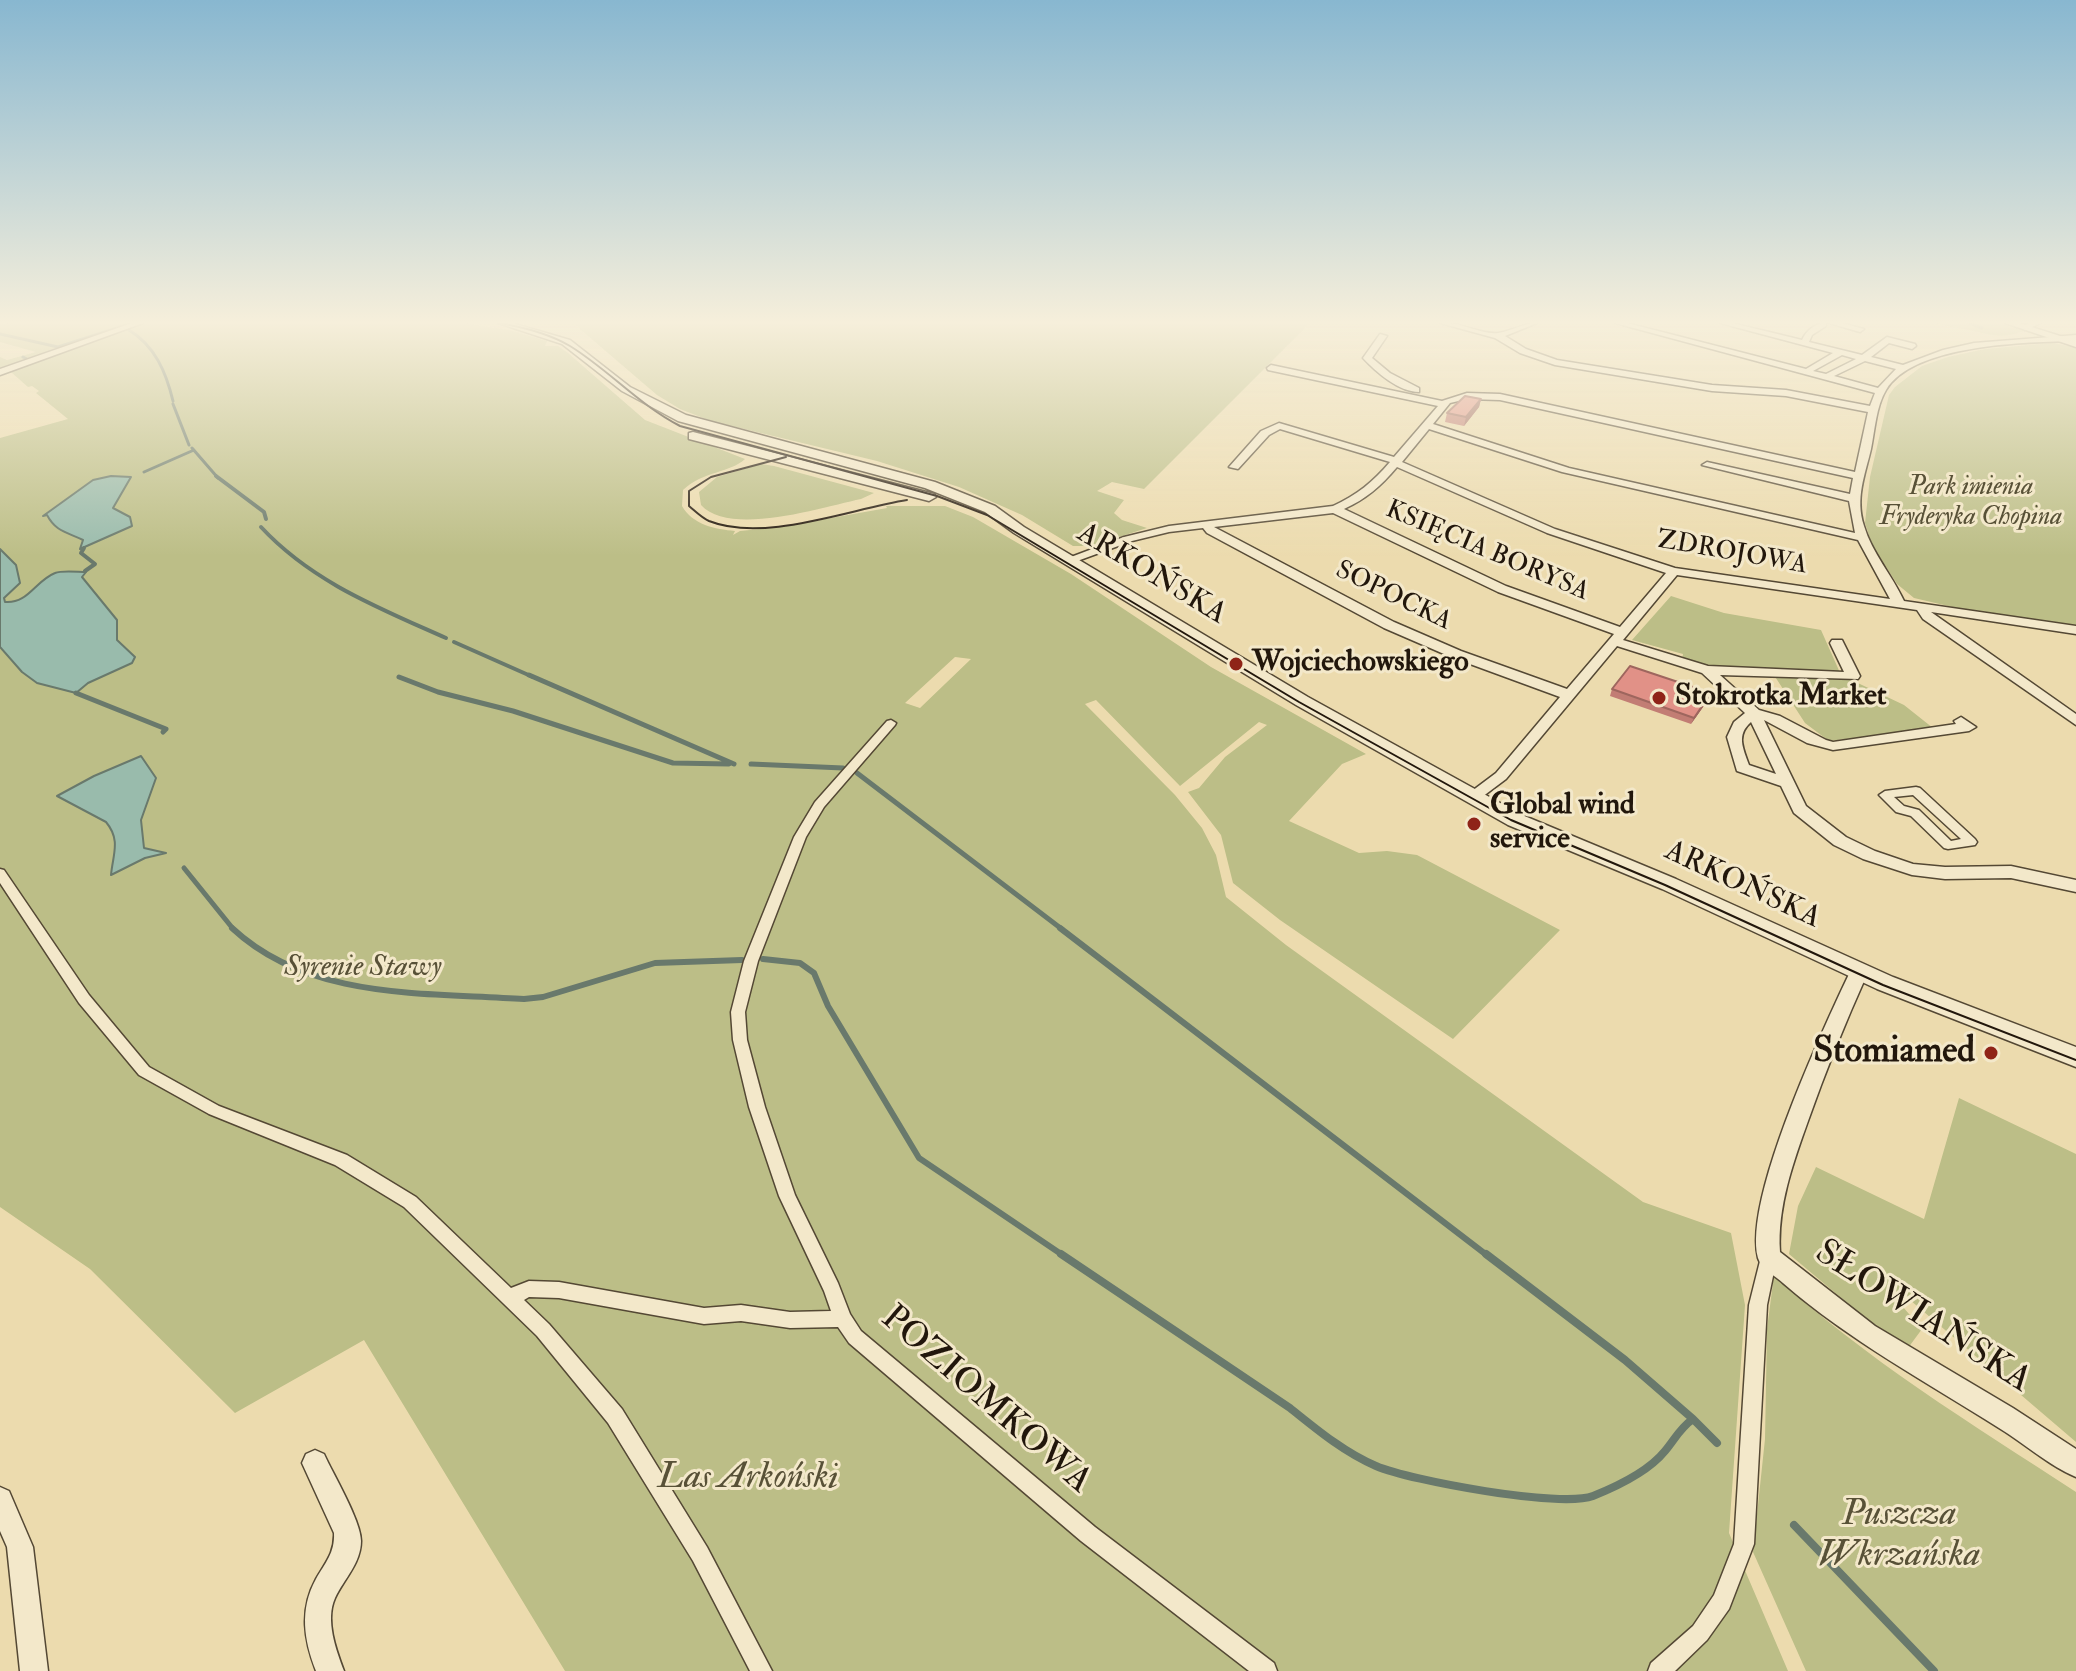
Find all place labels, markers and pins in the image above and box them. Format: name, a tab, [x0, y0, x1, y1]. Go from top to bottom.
place label: Wojciechowskiego	[1252, 646, 1469, 682]
marker: Wojciechowskiego	[1227, 655, 1245, 673]
place label: Stokrotka Market	[1675, 680, 1886, 716]
marker: Stokrotka Market	[1650, 689, 1668, 707]
place label: Global wind service	[1490, 789, 1635, 860]
marker: Global wind service	[1465, 815, 1483, 833]
place label: Stomiamed	[1813, 1031, 1975, 1075]
marker: Stomiamed	[1982, 1044, 2000, 1062]

